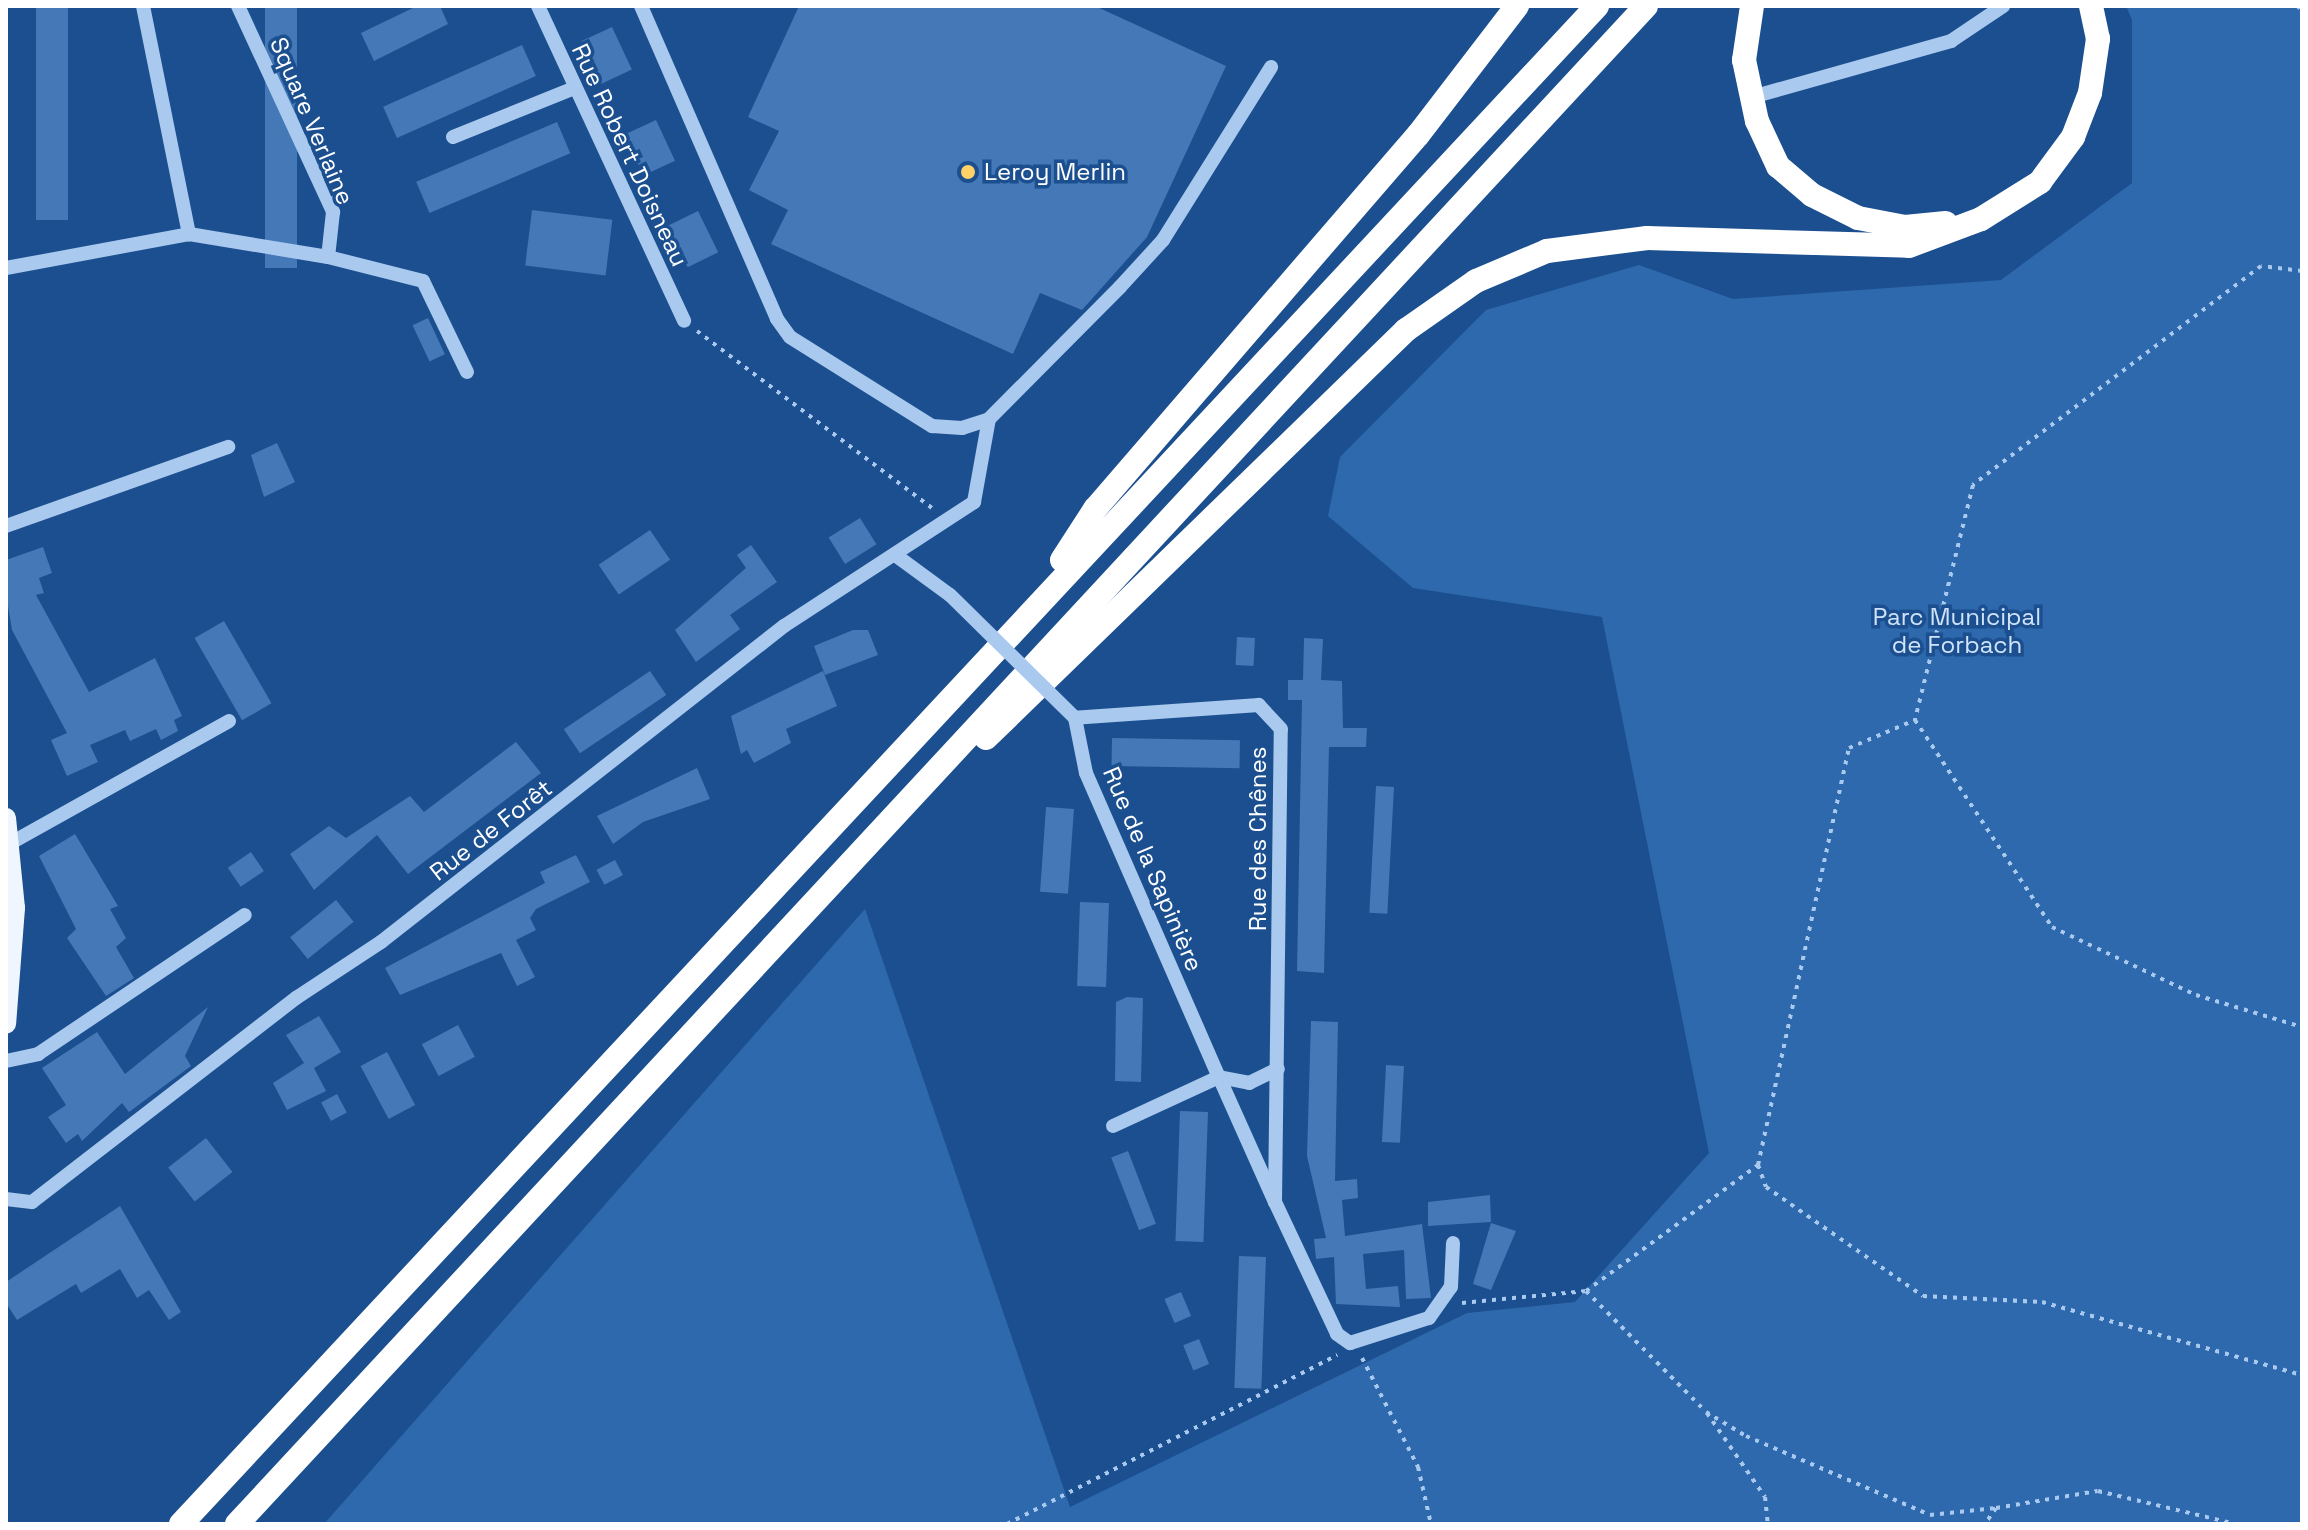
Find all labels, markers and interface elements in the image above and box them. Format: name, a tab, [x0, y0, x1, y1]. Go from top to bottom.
street label: Square Verlaine	[264, 33, 360, 209]
street label: Rue Robert Doisneau	[566, 39, 694, 271]
place label: Leroy Merlin	[984, 158, 1126, 186]
marker: Leroy Merlin	[959, 163, 977, 181]
park label: Parc Municipal de Forbach	[1873, 603, 2041, 659]
street label: Rue des Chênes	[1244, 747, 1272, 931]
street label: Rue de la Sapinière	[1097, 762, 1209, 976]
street label: Rue de Forêt	[424, 773, 558, 887]

